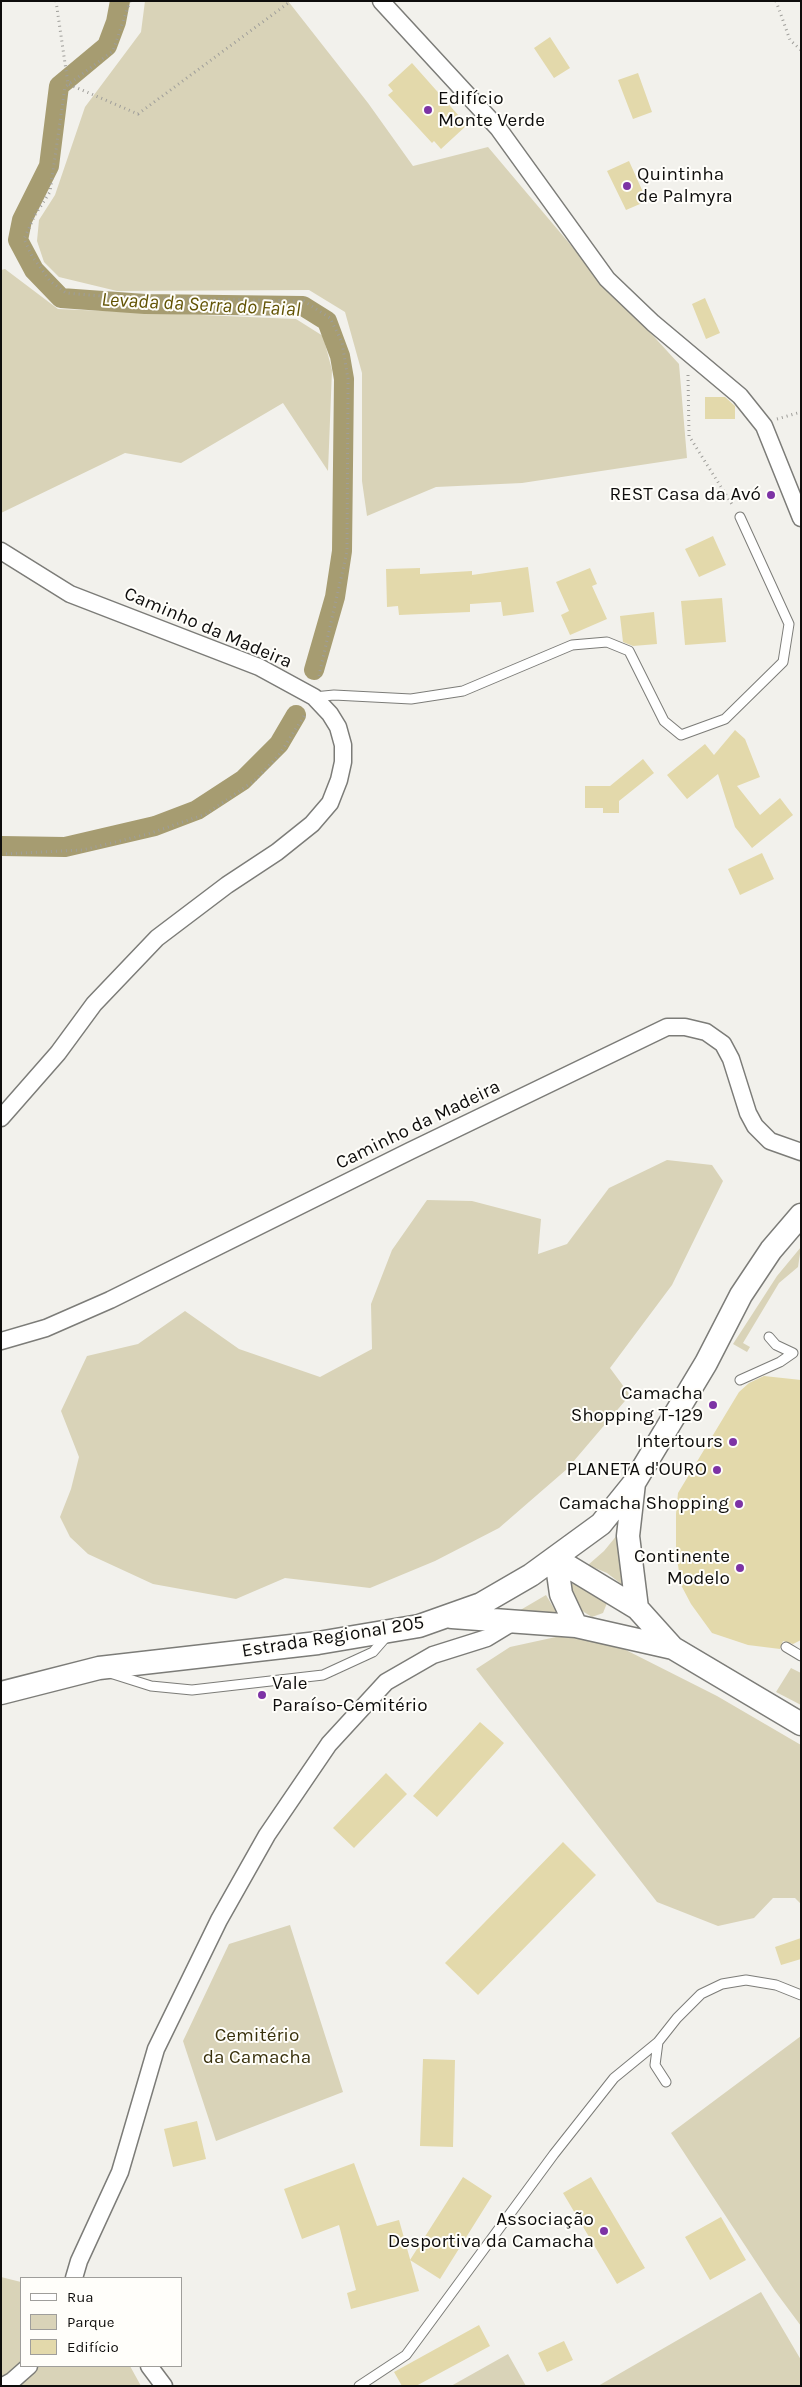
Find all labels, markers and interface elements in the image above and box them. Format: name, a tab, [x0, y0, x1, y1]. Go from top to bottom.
place label: Edifício Monte Verde	[438, 88, 545, 132]
marker: Edifício Monte Verde	[422, 104, 434, 116]
place label: Quintinha de Palmyra	[637, 164, 733, 208]
marker: Quintinha de Palmyra	[621, 180, 633, 192]
water label: Levada da Serra do Faial	[101, 288, 301, 322]
place label: REST Casa da Avó	[609, 484, 761, 506]
marker: REST Casa da Avó	[765, 489, 777, 501]
street label: Caminho da Madeira	[121, 582, 295, 674]
street label: Caminho da Madeira	[332, 1075, 504, 1175]
place label: Camacha Shopping T-129	[571, 1383, 703, 1427]
marker: Camacha Shopping T-129	[707, 1399, 719, 1411]
place label: Intertours	[637, 1431, 723, 1453]
marker: Intertours	[727, 1436, 739, 1448]
place label: PLANETA d'OURO	[566, 1459, 707, 1481]
marker: PLANETA d'OURO	[711, 1464, 723, 1476]
place label: Camacha Shopping	[559, 1493, 729, 1515]
marker: Camacha Shopping	[733, 1498, 745, 1510]
place label: Continente Modelo	[634, 1546, 730, 1590]
marker: Continente Modelo	[734, 1562, 746, 1574]
street label: Estrada Regional 205	[240, 1611, 426, 1663]
place label: Vale Paraíso-Cemitério	[272, 1673, 428, 1717]
marker: Vale Paraíso-Cemitério	[256, 1689, 268, 1701]
park label: Cemitério da Camacha	[203, 2025, 311, 2069]
place label: Associação Desportiva da Camacha	[388, 2209, 594, 2253]
marker: Associação Desportiva da Camacha	[598, 2225, 610, 2237]
legend	[20, 2277, 182, 2367]
text: Rua	[67, 2288, 94, 2306]
text: Parque	[67, 2313, 115, 2331]
text: Edifício	[67, 2338, 119, 2356]

